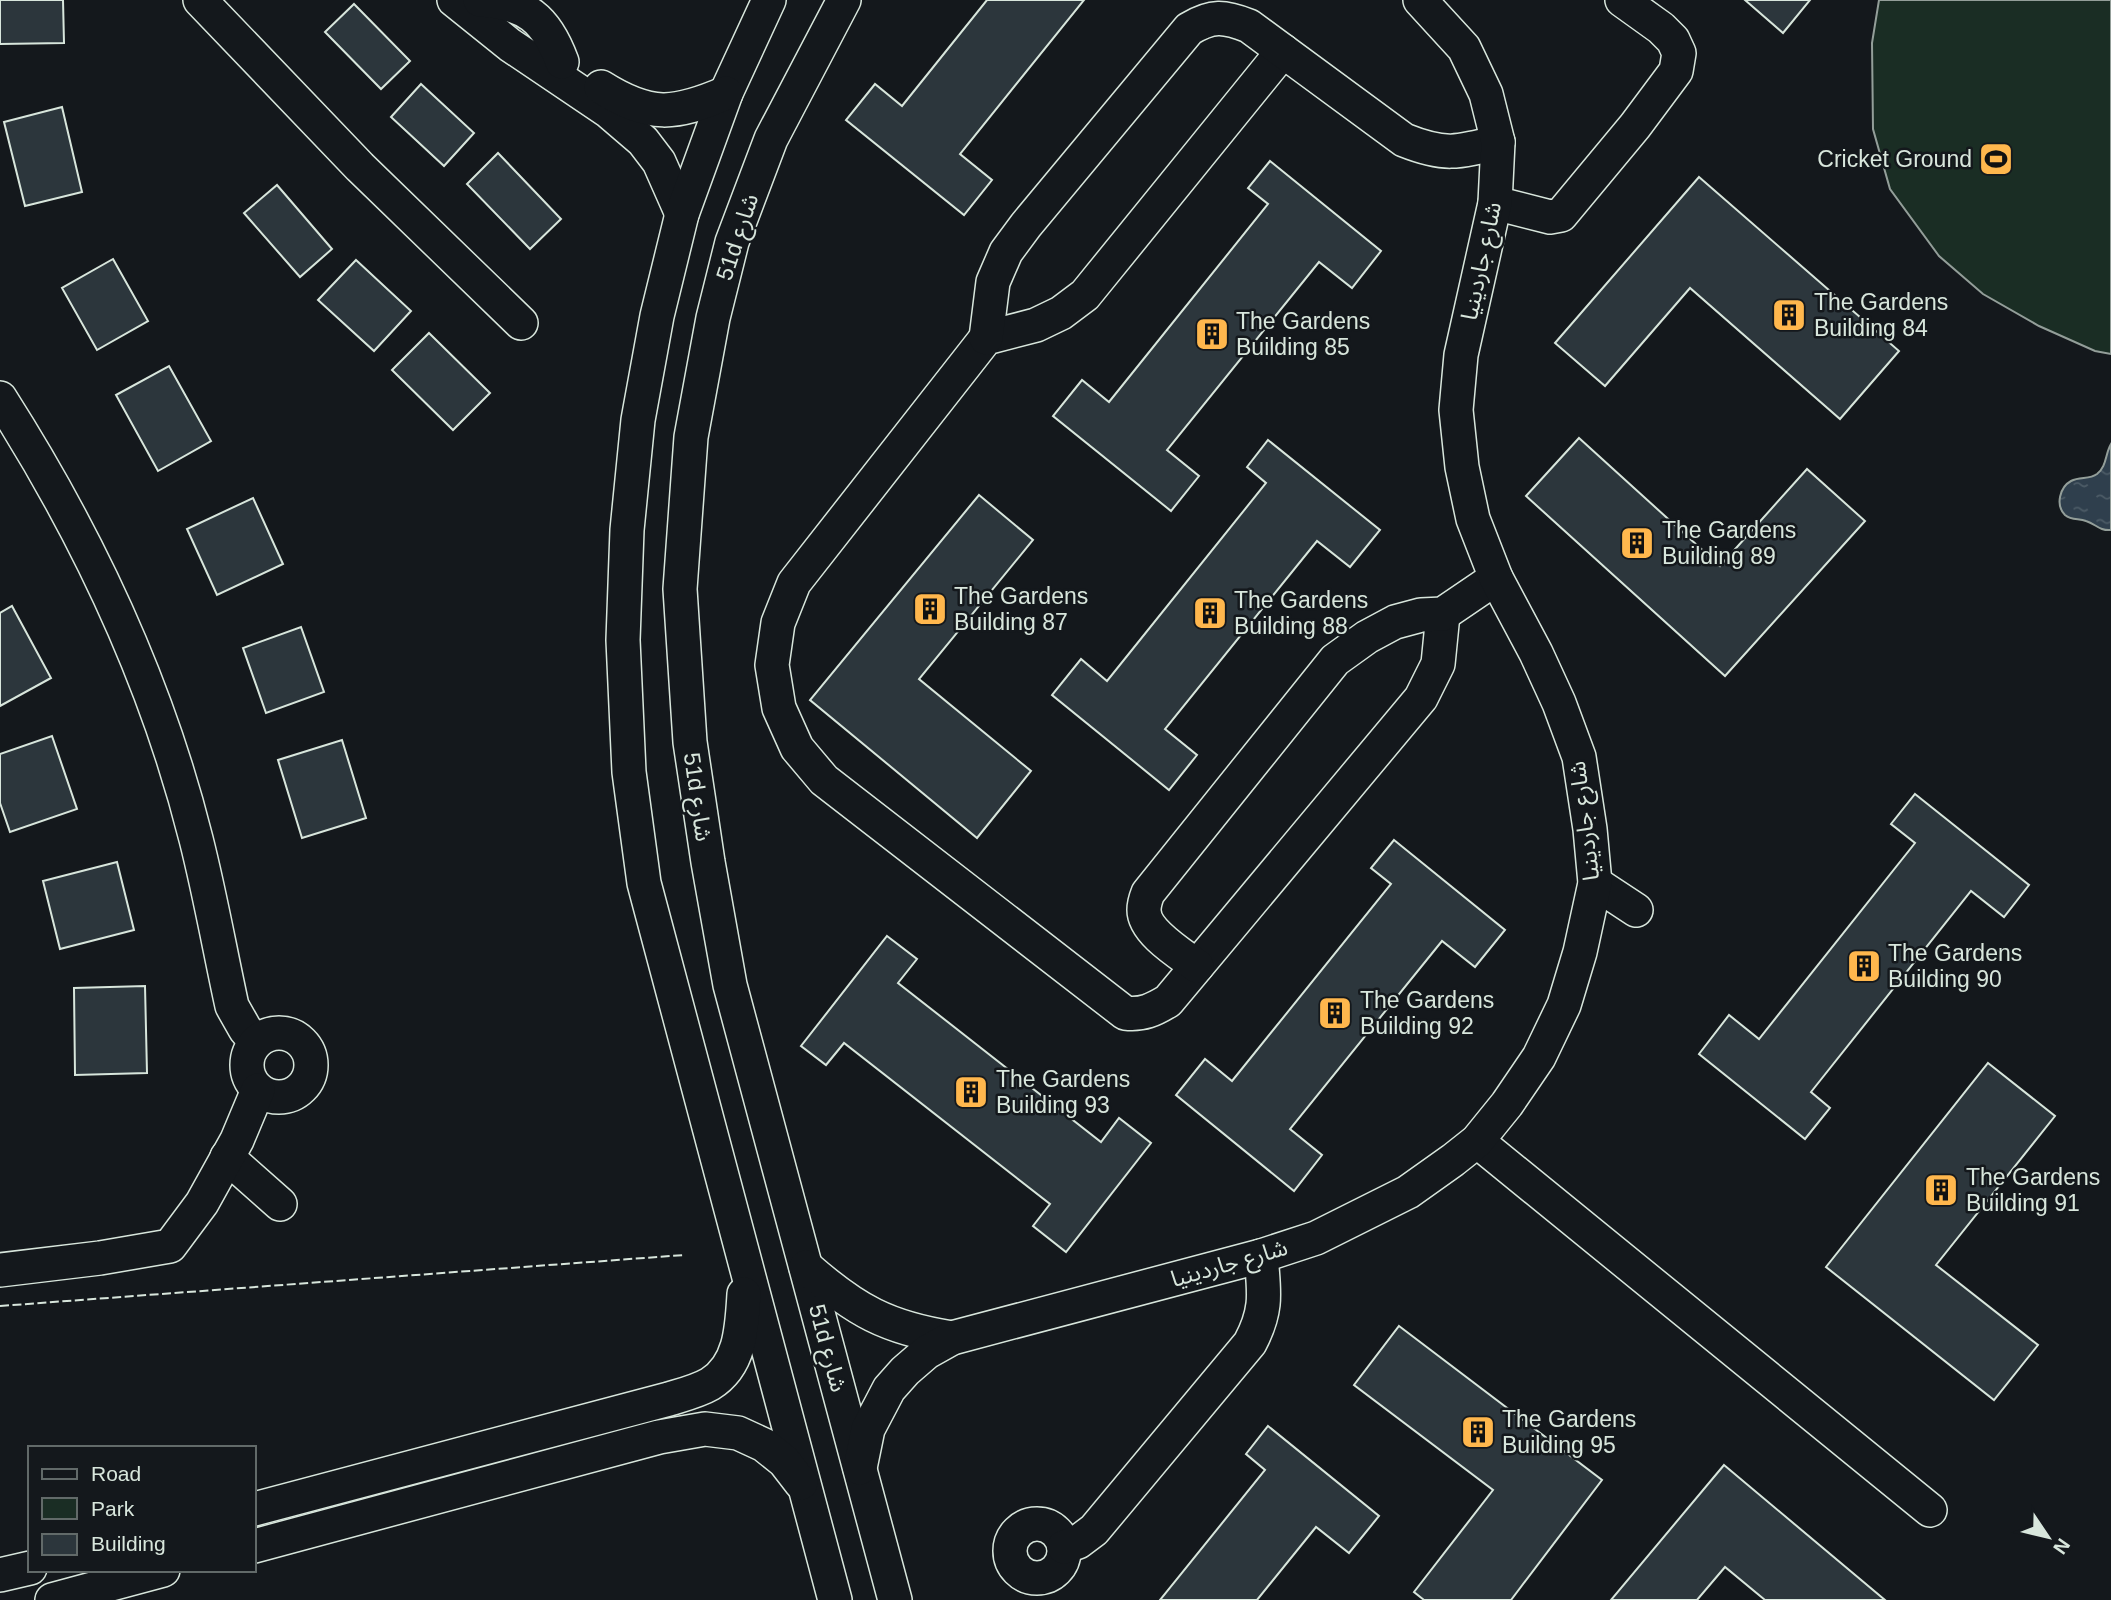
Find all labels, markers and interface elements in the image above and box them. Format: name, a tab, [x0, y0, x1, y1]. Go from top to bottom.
sports icon: Cricket Ground	[1977, 140, 2015, 178]
place label: Cricket Ground	[1817, 146, 1972, 172]
street label: 51d شارع	[711, 190, 767, 285]
street label: شارع جاردينيا	[1456, 200, 1510, 323]
place label: The Gardens Building 84	[1814, 289, 1948, 341]
building icon: The Gardens Building 84	[1770, 296, 1808, 334]
place label: The Gardens Building 85	[1236, 308, 1370, 360]
building icon: The Gardens Building 85	[1193, 315, 1231, 353]
place label: The Gardens Building 89	[1662, 517, 1796, 569]
building icon: The Gardens Building 89	[1618, 524, 1656, 562]
place label: The Gardens Building 87	[954, 583, 1088, 635]
place label: The Gardens Building 88	[1234, 587, 1368, 639]
building icon: The Gardens Building 87	[911, 590, 949, 628]
building icon: The Gardens Building 88	[1191, 594, 1229, 632]
street label: 51d شارع	[675, 751, 717, 844]
street label: شارع جاردينيا	[1564, 759, 1608, 882]
place label: The Gardens Building 90	[1888, 940, 2022, 992]
building icon: The Gardens Building 90	[1845, 947, 1883, 985]
place label: The Gardens Building 92	[1360, 987, 1494, 1039]
building icon: The Gardens Building 92	[1316, 994, 1354, 1032]
place label: The Gardens Building 93	[996, 1066, 1130, 1118]
building icon: The Gardens Building 93	[952, 1073, 990, 1111]
place label: The Gardens Building 91	[1966, 1164, 2100, 1216]
building icon: The Gardens Building 91	[1922, 1171, 1960, 1209]
street label: شارع جاردينيا	[1168, 1234, 1291, 1296]
street label: 51d شارع	[800, 1301, 852, 1396]
place label: The Gardens Building 95	[1502, 1406, 1636, 1458]
building icon: The Gardens Building 95	[1459, 1413, 1497, 1451]
legend	[28, 1446, 256, 1572]
text: Road	[91, 1462, 141, 1485]
text: Park	[91, 1497, 135, 1520]
north arrow	[2013, 1502, 2083, 1572]
text: Building	[91, 1532, 166, 1555]
text: N	[2049, 1535, 2074, 1558]

